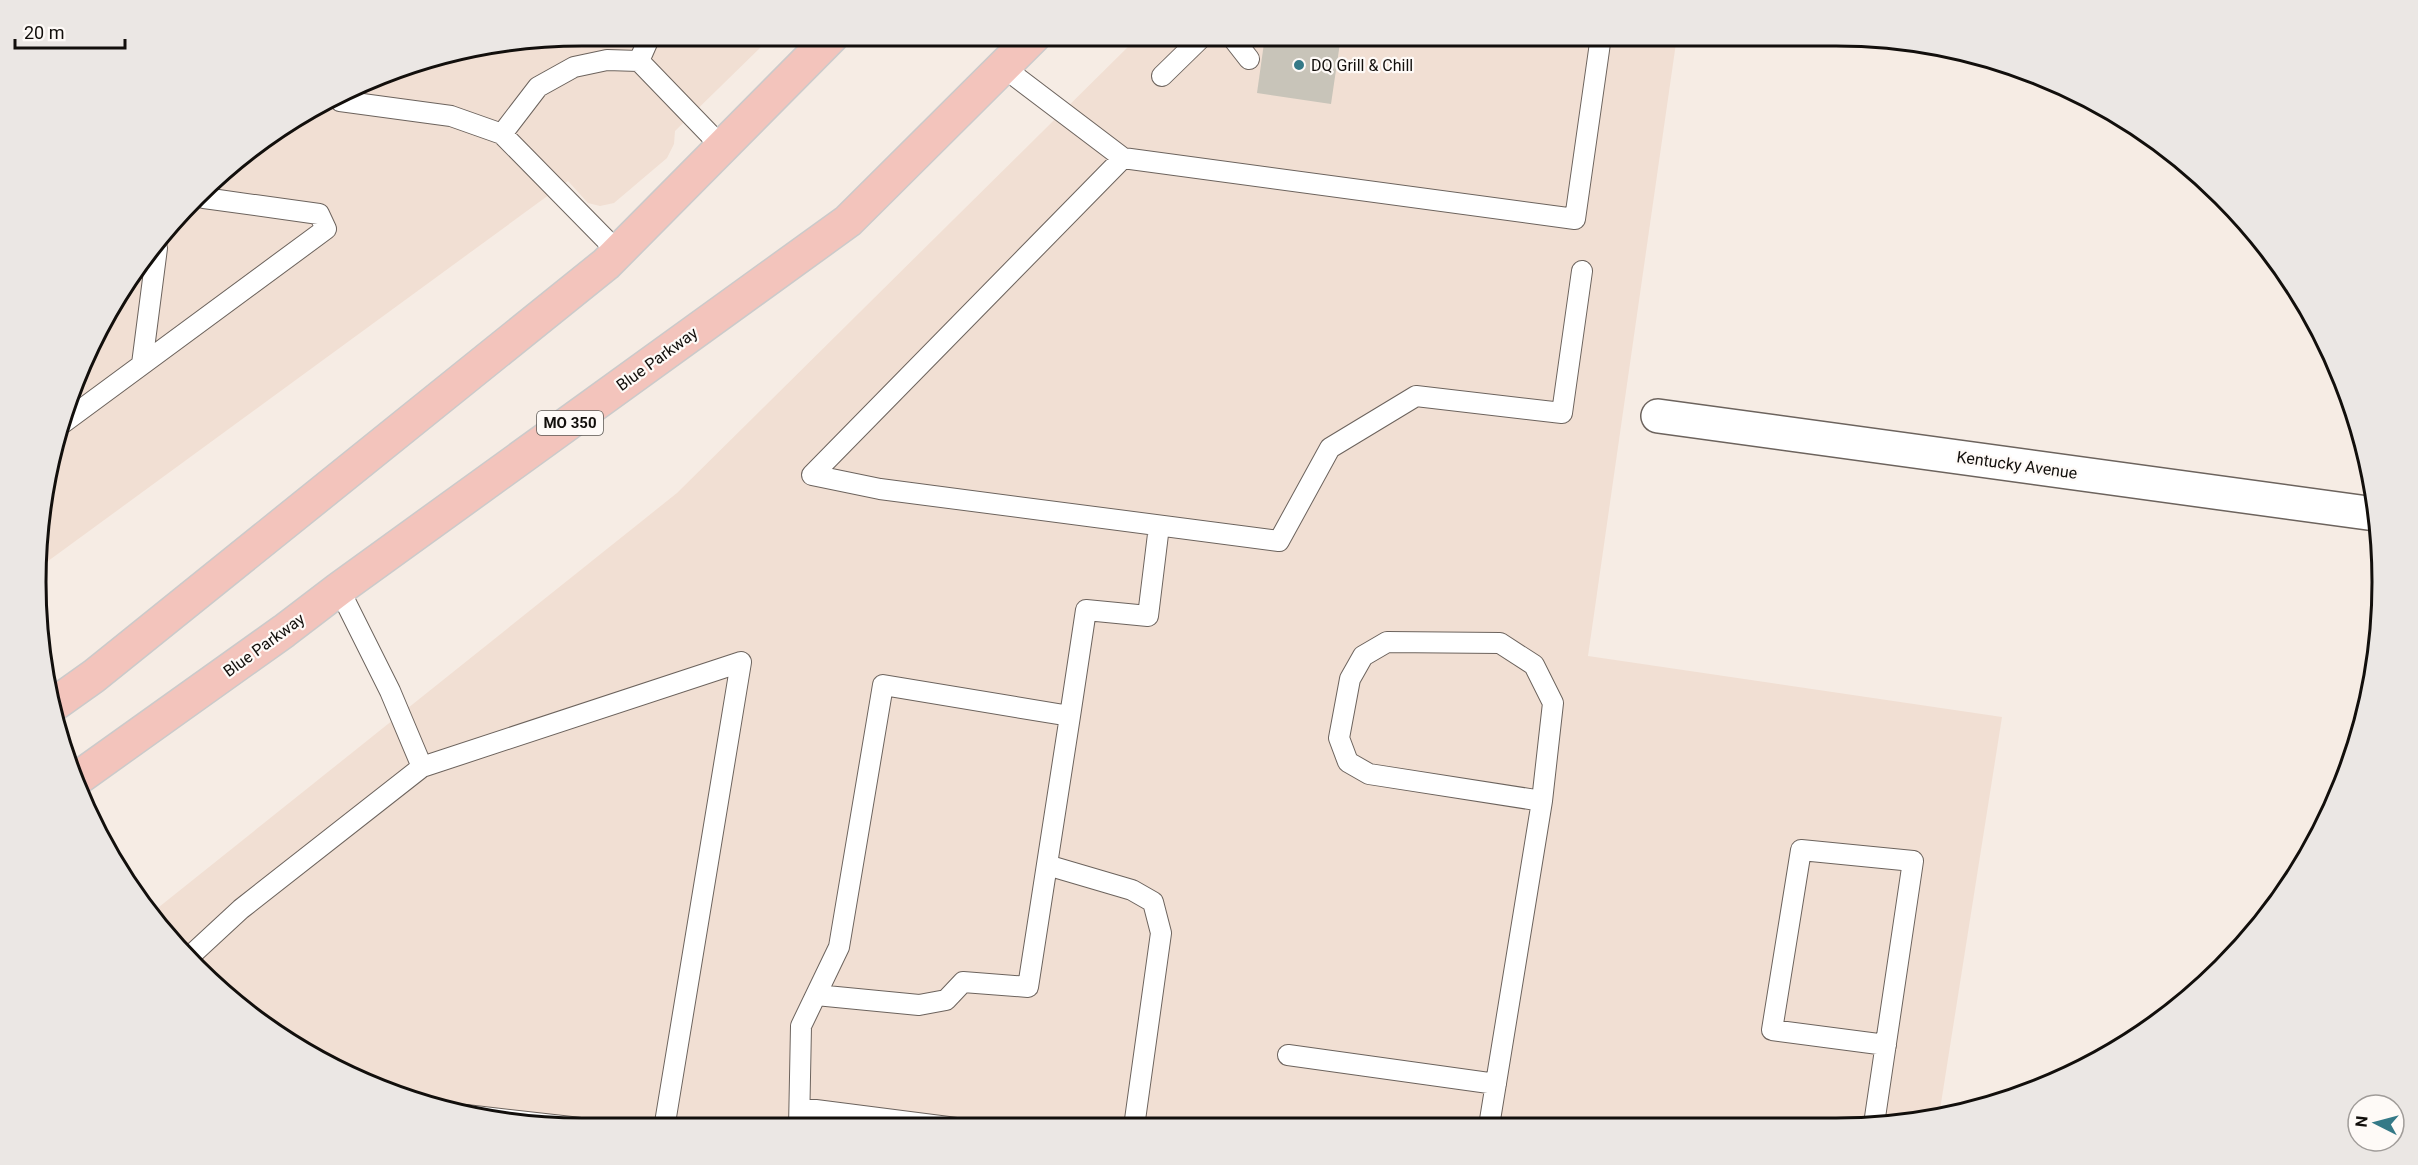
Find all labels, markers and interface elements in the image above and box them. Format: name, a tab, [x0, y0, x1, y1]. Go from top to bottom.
scale bar	[15, 12, 124, 50]
text: 20 m	[24, 22, 64, 43]
place label: DQ Grill & Chill	[1311, 56, 1413, 75]
marker: DQ Grill & Chill	[1292, 58, 1306, 72]
street label: Blue Parkway	[613, 323, 702, 395]
road number: MO 350	[537, 411, 603, 435]
street label: Kentucky Avenue	[1955, 447, 2079, 483]
street label: Blue Parkway	[220, 609, 309, 681]
north arrow	[2346, 1093, 2406, 1153]
text: N	[2352, 1115, 2372, 1128]

